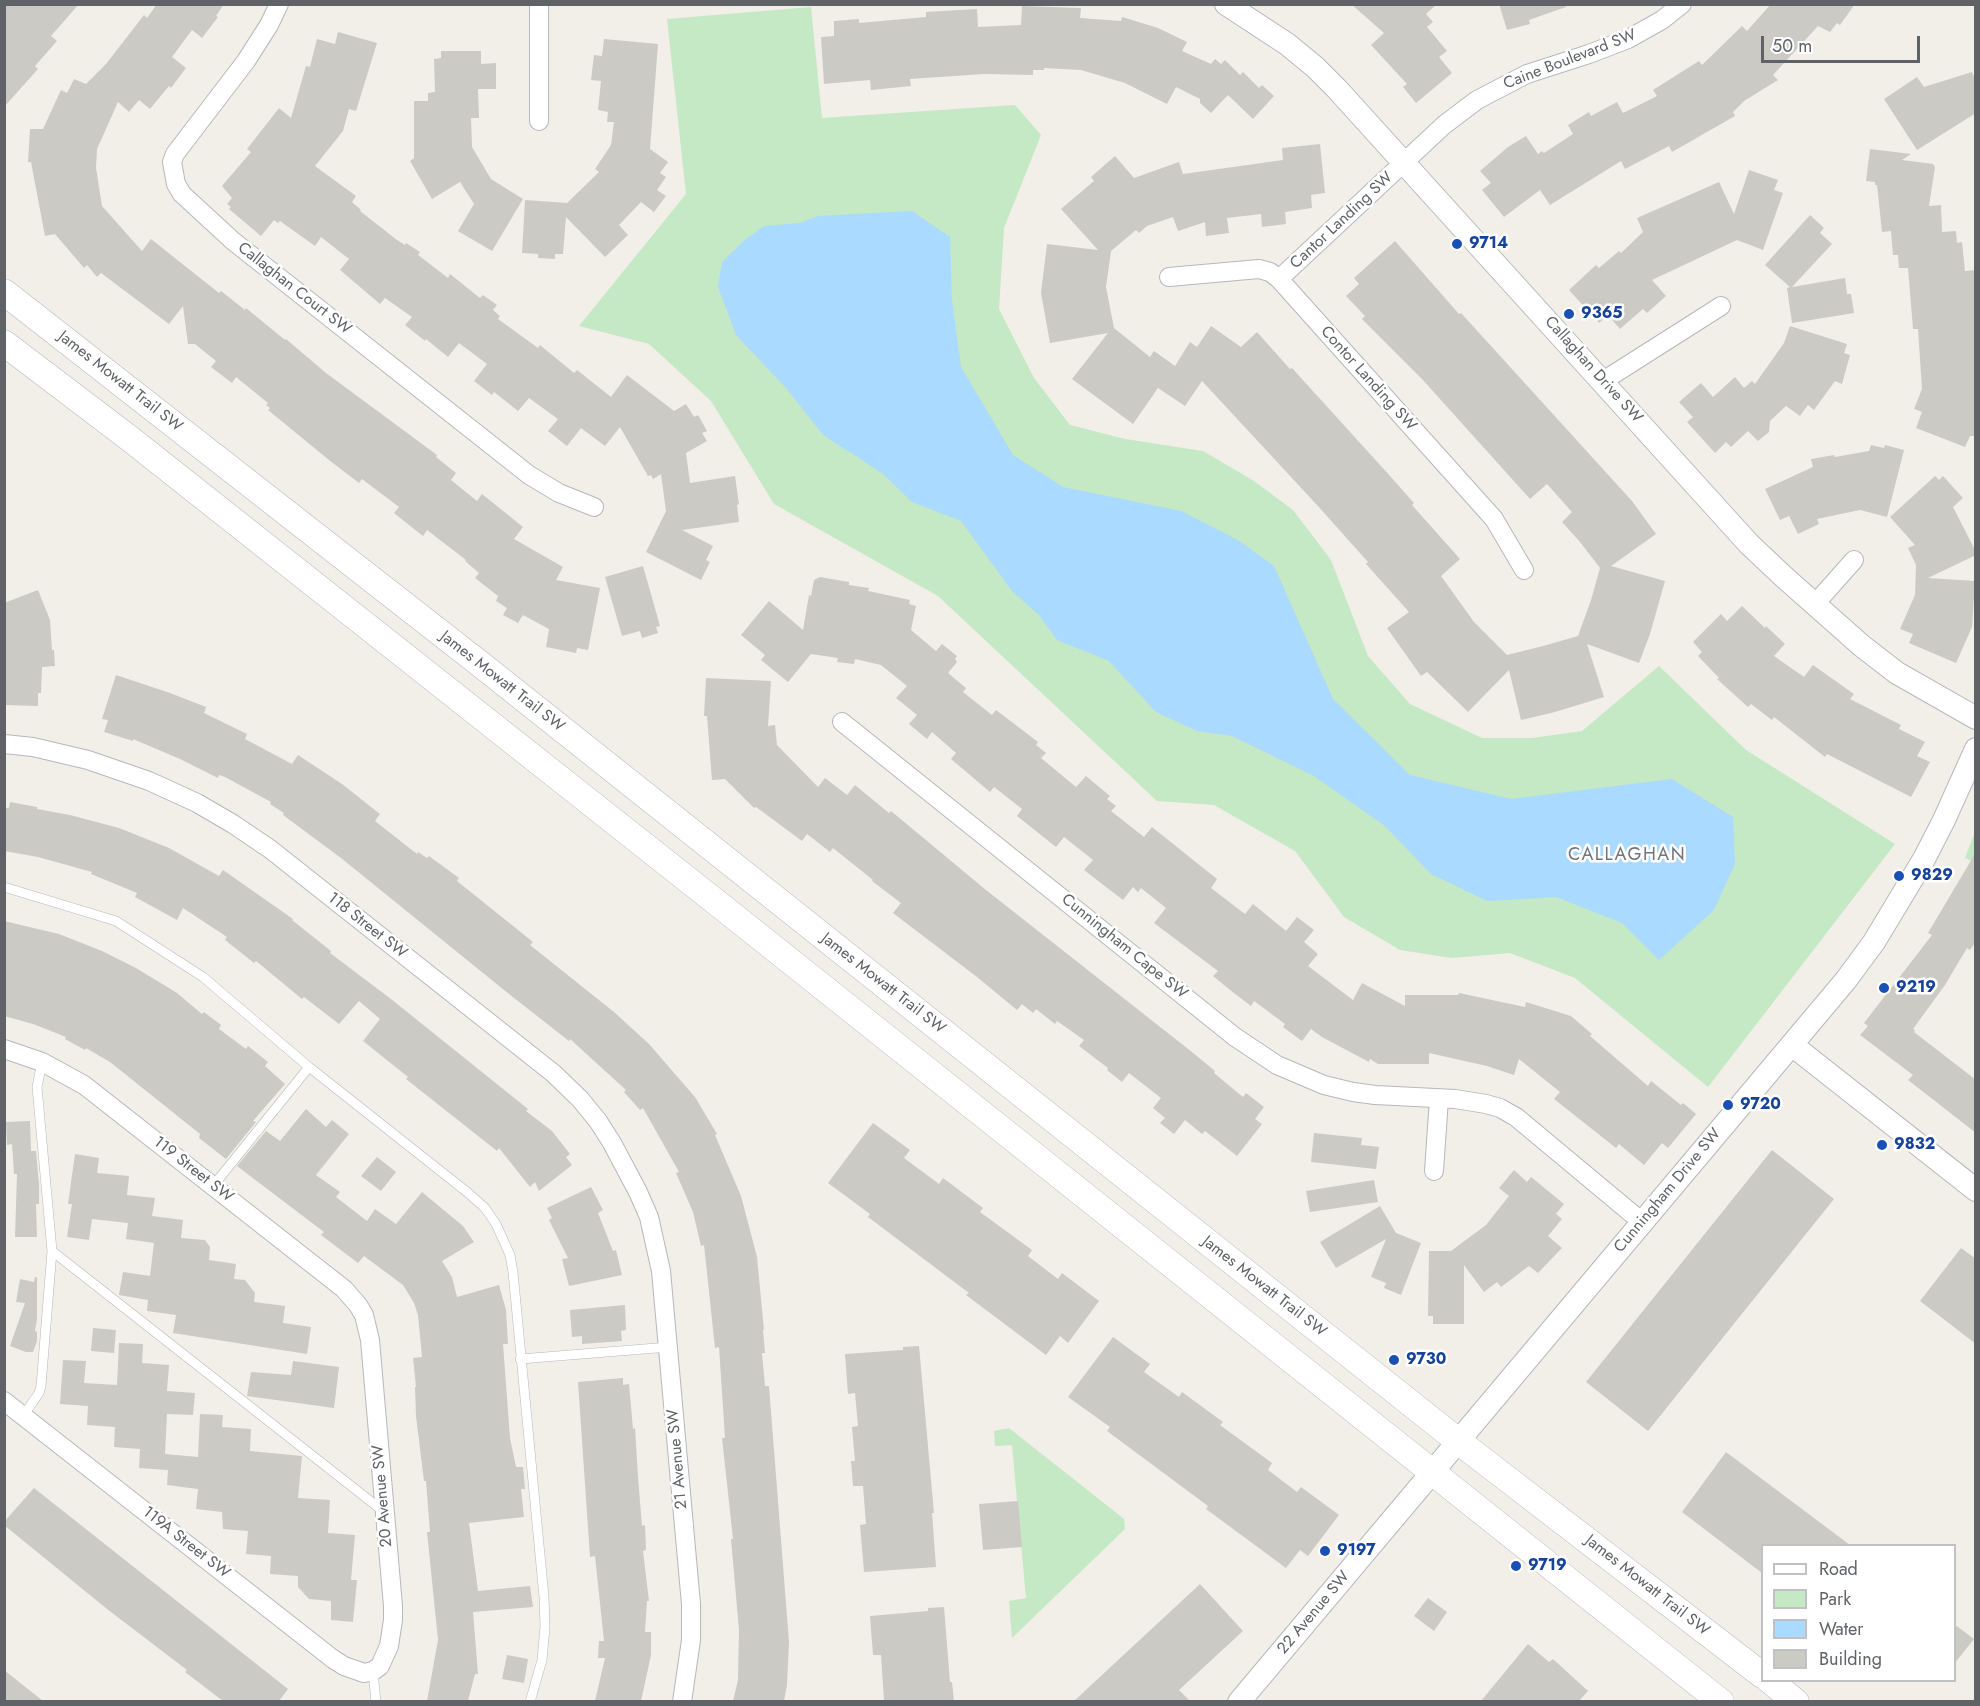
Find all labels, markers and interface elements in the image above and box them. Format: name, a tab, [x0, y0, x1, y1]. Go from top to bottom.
scale bar	[1764, 24, 1923, 62]
street label: Caine Boulevard SW	[1501, 26, 1639, 94]
text: 50 m	[1772, 33, 1812, 59]
street label: Cantor Landing SW	[1287, 168, 1397, 274]
place label: 9714	[1469, 234, 1508, 254]
marker: 9714	[1450, 237, 1464, 251]
street label: Callaghan Court SW	[233, 239, 355, 339]
place label: 9365	[1581, 304, 1623, 324]
marker: 9365	[1562, 307, 1576, 321]
street label: Callaghan Drive SW	[1540, 313, 1646, 427]
street label: Contor Landing SW	[1316, 323, 1420, 435]
street label: James Mowatt Trail SW	[54, 327, 186, 437]
street label: James Mowatt Trail SW	[436, 627, 568, 737]
district label: CALLAGHAN	[1568, 845, 1686, 867]
place label: 9829	[1911, 866, 1953, 886]
marker: 9829	[1892, 869, 1906, 883]
street label: 118 Street SW	[323, 889, 411, 963]
street label: Cunningham Cape SW	[1057, 890, 1191, 1004]
street label: James Mowatt Trail SW	[817, 929, 949, 1039]
place label: 9219	[1896, 978, 1936, 998]
marker: 9219	[1877, 981, 1891, 995]
place label: 9720	[1740, 1095, 1781, 1115]
marker: 9720	[1721, 1098, 1735, 1112]
street label: Cunningham Drive SW	[1610, 1125, 1726, 1257]
street label: 119 Street SW	[149, 1133, 237, 1207]
place label: 9832	[1894, 1135, 1935, 1155]
marker: 9832	[1875, 1138, 1889, 1152]
street label: James Mowatt Trail SW	[1198, 1232, 1330, 1342]
place label: 9730	[1406, 1350, 1446, 1370]
marker: 9730	[1387, 1353, 1401, 1367]
street label: 21 Avenue SW	[664, 1408, 692, 1510]
street label: 20 Avenue SW	[369, 1444, 397, 1548]
street label: 119A Street SW	[139, 1503, 233, 1583]
street label: James Mowatt Trail SW	[1581, 1531, 1713, 1641]
place label: 9197	[1337, 1541, 1376, 1561]
marker: 9197	[1318, 1544, 1332, 1558]
legend	[1761, 1544, 1956, 1682]
place label: 9719	[1528, 1556, 1567, 1576]
text: Road	[1819, 1556, 1858, 1582]
marker: 9719	[1509, 1559, 1523, 1573]
street label: 22 Avenue SW	[1274, 1568, 1354, 1658]
text: Park	[1819, 1586, 1851, 1612]
text: Water	[1819, 1616, 1863, 1642]
text: Building	[1819, 1646, 1882, 1672]

